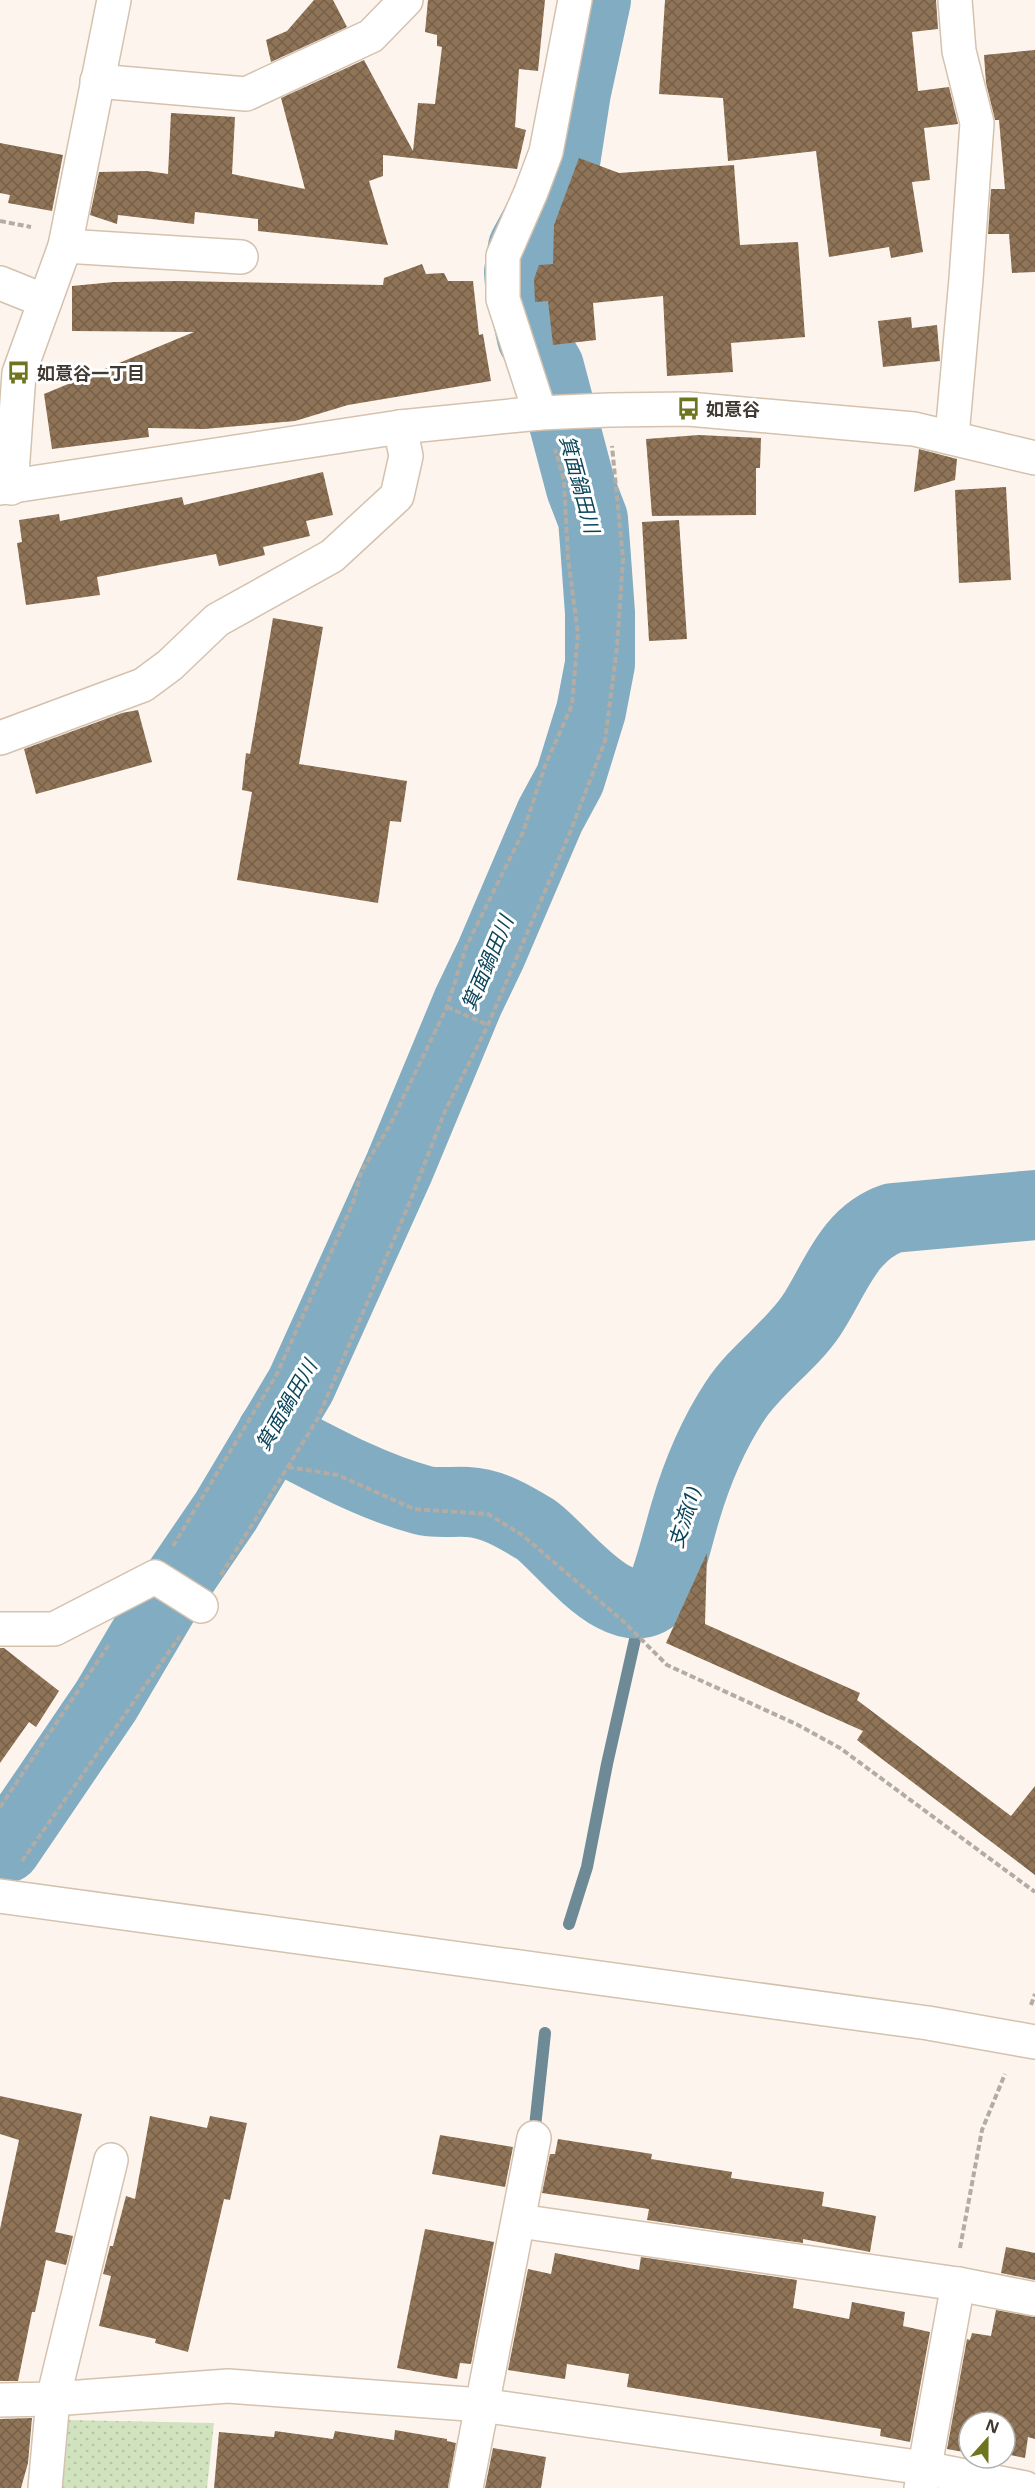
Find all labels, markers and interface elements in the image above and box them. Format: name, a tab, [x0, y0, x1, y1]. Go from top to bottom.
bus stop icon: 如意谷一丁目	[6, 360, 32, 386]
place label: 如意谷一丁目	[37, 361, 145, 385]
bus stop icon: 如意谷	[675, 396, 701, 422]
place label: 如意谷	[706, 397, 760, 421]
water label: 箕面鍋田川	[554, 432, 606, 538]
water label: 箕面鍋田川	[455, 910, 520, 1014]
water label: 箕面鍋田川	[249, 1353, 324, 1455]
water label: 支流(1)	[662, 1483, 706, 1551]
north arrow	[957, 2410, 1017, 2470]
text: N	[982, 2413, 1002, 2439]

